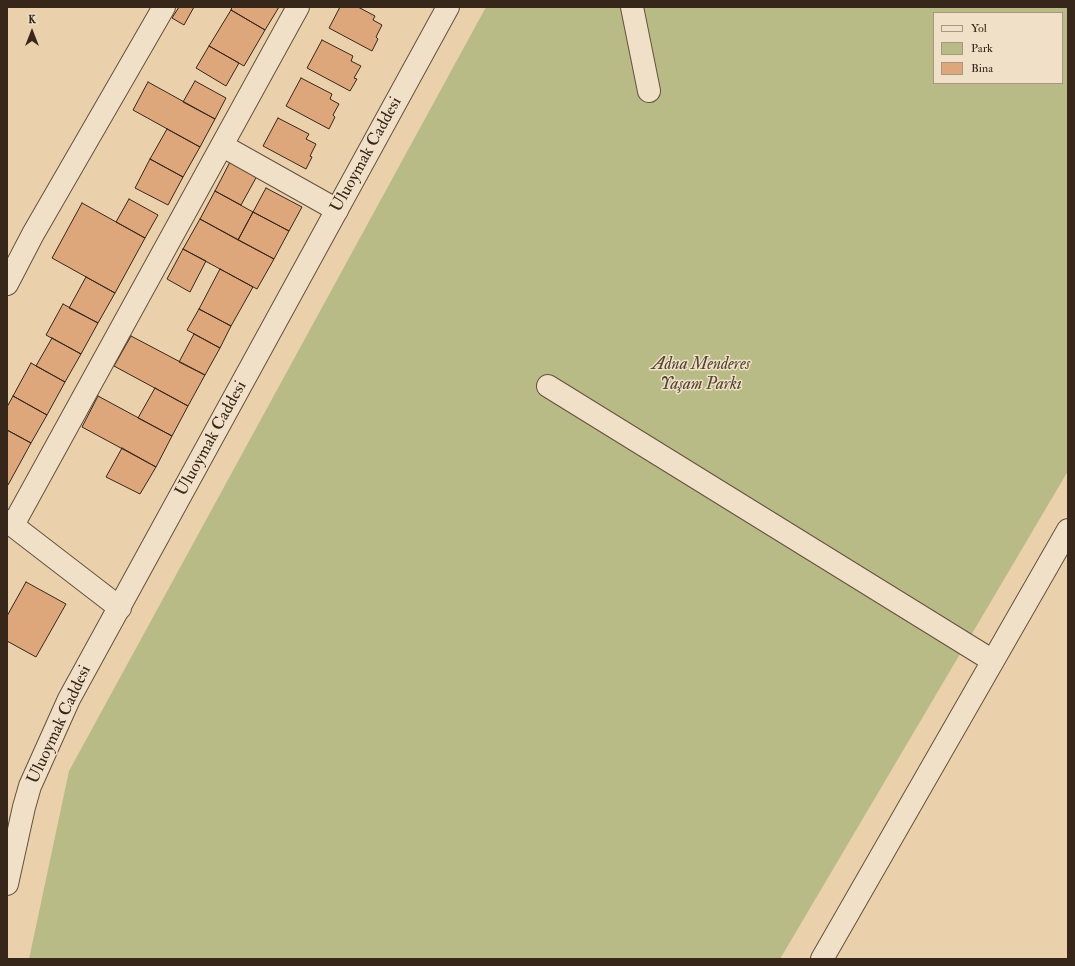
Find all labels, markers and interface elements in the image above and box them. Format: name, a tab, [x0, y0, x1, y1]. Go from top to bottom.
north arrow	[12, 12, 52, 52]
legend	[933, 12, 1063, 84]
text: K	[28, 13, 36, 26]
text: Yol	[971, 21, 987, 36]
text: Park	[971, 41, 993, 56]
text: Bina	[971, 61, 993, 76]
street label: Uluoymak Caddesi	[327, 94, 407, 216]
park label: Adna Menderes Yaşam Parkı	[652, 355, 750, 395]
street label: Uluoymak Caddesi	[172, 378, 252, 500]
street label: Uluoymak Caddesi	[24, 663, 96, 787]

